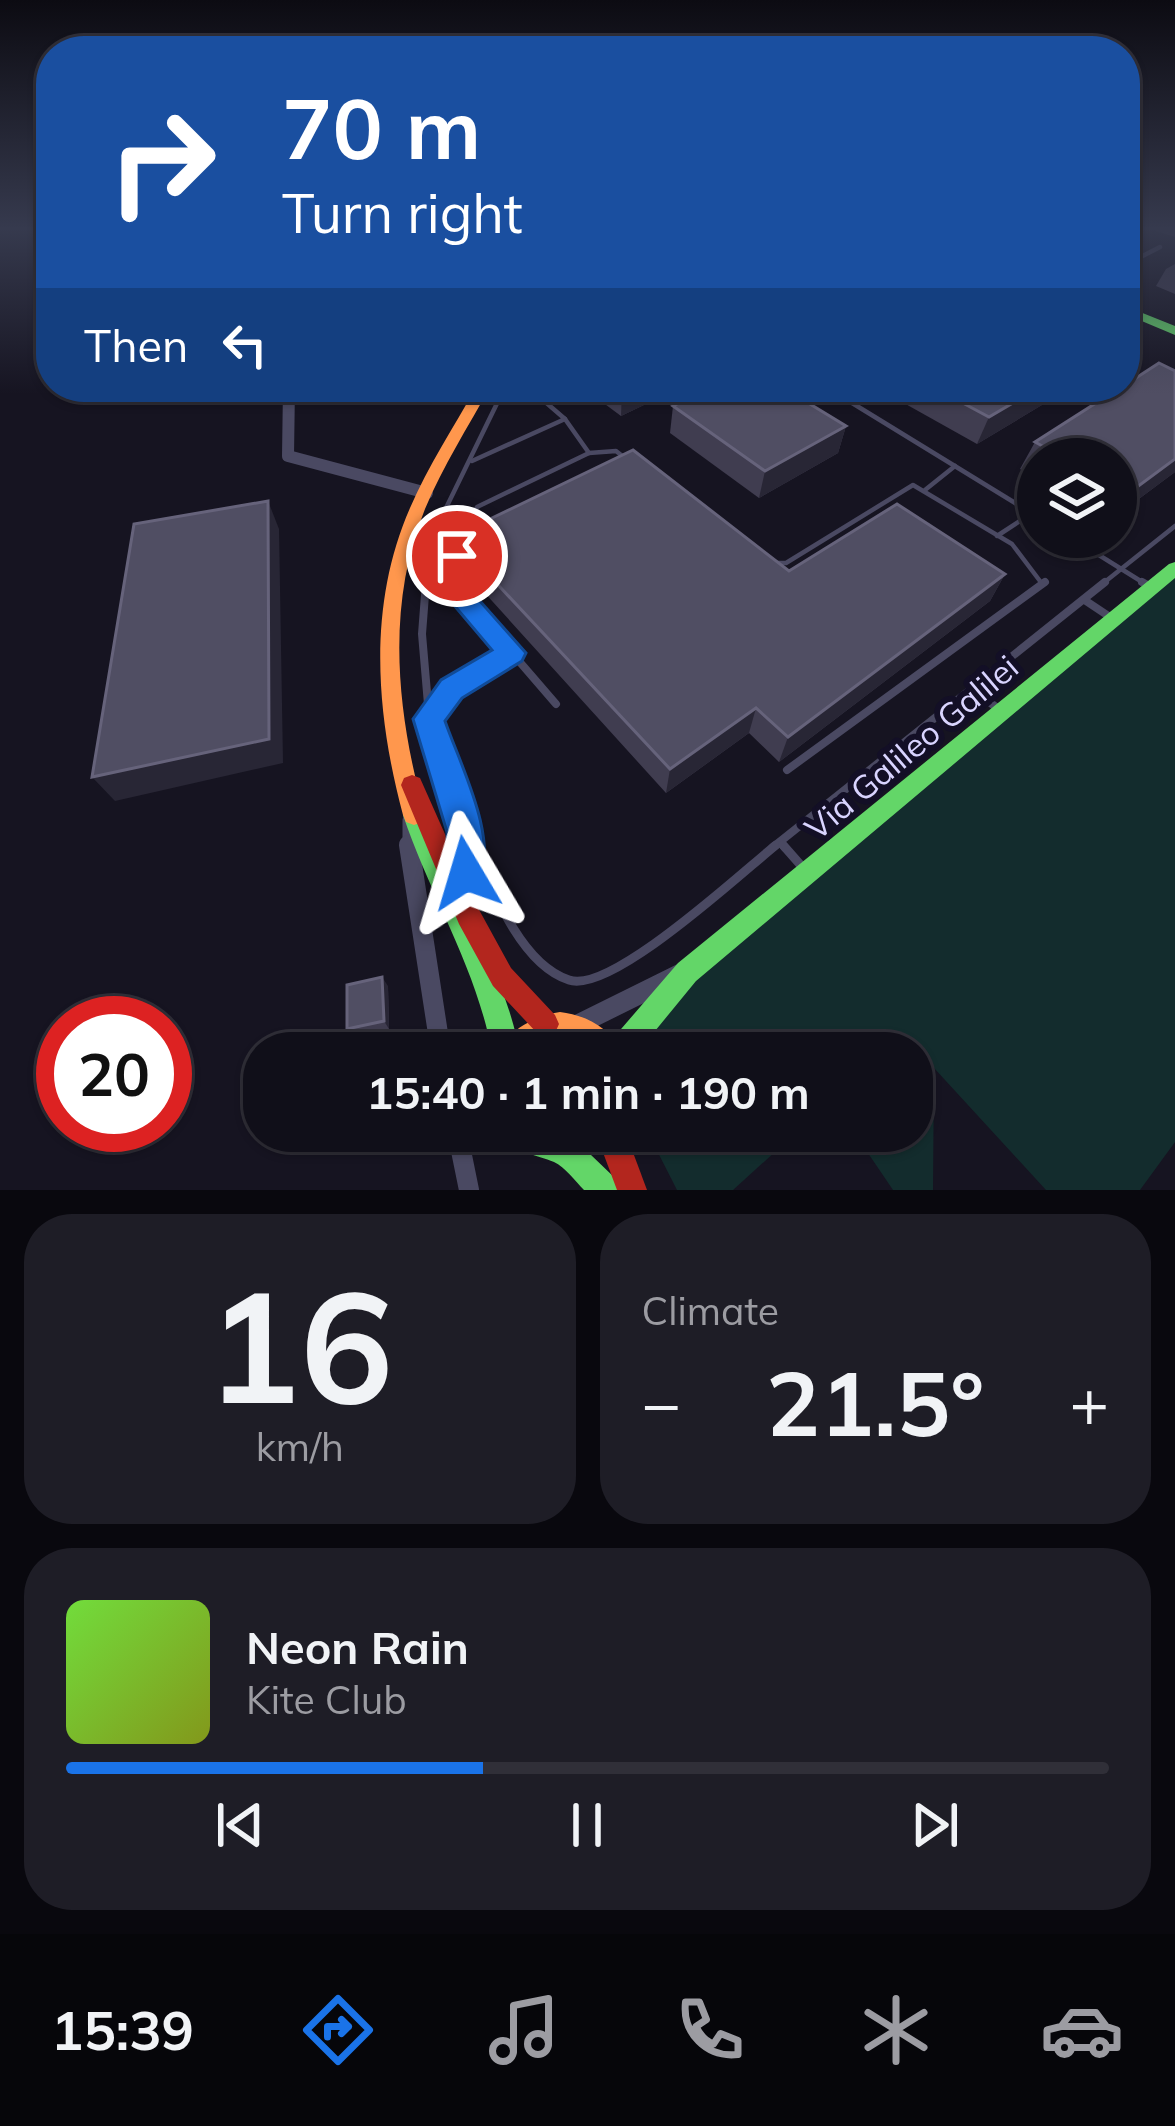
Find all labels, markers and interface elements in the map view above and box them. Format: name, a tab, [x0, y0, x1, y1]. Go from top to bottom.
text: 70 m	[282, 75, 481, 180]
icon: right	[84, 84, 240, 240]
text: Turn right	[282, 179, 523, 247]
icon: left	[212, 312, 278, 378]
text: Then	[84, 317, 188, 373]
map controls	[1017, 438, 1137, 558]
button: layers	[1017, 438, 1137, 558]
pin	[406, 505, 508, 607]
icon: arrive	[424, 523, 490, 589]
street label: Via Galileo Galilei	[796, 646, 1026, 848]
position arrow	[403, 810, 529, 936]
speed limit sign: 20	[36, 996, 192, 1152]
text: 15:40 · 1 min · 190 m	[366, 1064, 810, 1120]
text: 16	[206, 1246, 393, 1442]
text: Climate	[642, 1286, 779, 1335]
text: 21.5°	[766, 1346, 984, 1459]
text: −	[642, 1361, 681, 1444]
text: +	[1069, 1361, 1109, 1444]
text: km/h	[256, 1422, 344, 1471]
text: Neon Rain	[246, 1619, 469, 1675]
text: Kite Club	[246, 1675, 407, 1724]
icon: previous	[207, 1792, 273, 1858]
icon: pause	[554, 1792, 620, 1858]
icon: next	[902, 1792, 968, 1858]
icon: directions	[296, 1988, 380, 2072]
icon: music	[482, 1988, 566, 2072]
icon: phone	[668, 1988, 752, 2072]
icon: climate	[854, 1988, 938, 2072]
icon: car	[1040, 1988, 1124, 2072]
text: 15:39	[51, 1996, 194, 2064]

